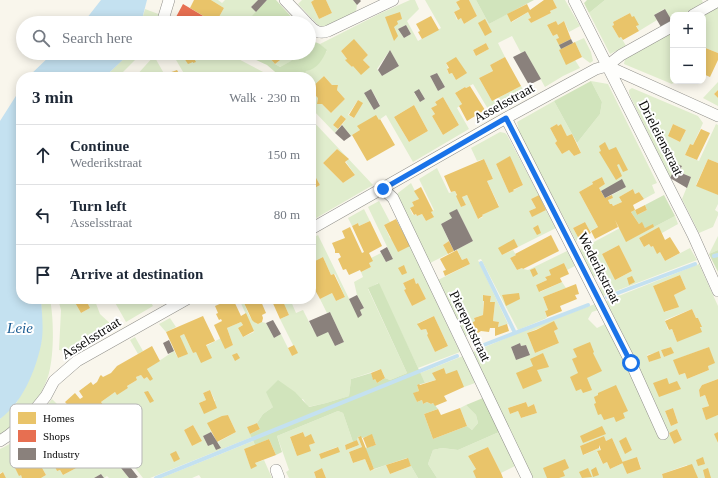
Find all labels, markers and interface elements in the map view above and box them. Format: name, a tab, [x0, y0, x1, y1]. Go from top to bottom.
map controls	[670, 12, 706, 84]
button: +	[670, 12, 706, 48]
search box	[16, 16, 316, 60]
icon: search	[30, 27, 52, 49]
text: Search here	[62, 30, 132, 46]
button: −	[670, 48, 706, 84]
street label: Asselsstraat	[471, 80, 537, 126]
text: 3 min	[32, 88, 73, 107]
text: Walk · 230 m	[229, 90, 300, 105]
street label: Drieleienstraat	[636, 98, 686, 178]
text: Continue	[70, 138, 129, 154]
icon: ahead	[32, 144, 54, 166]
text: 150 m	[267, 147, 300, 162]
text: Wederikstraat	[70, 155, 142, 170]
route end	[374, 180, 392, 198]
text: Turn left	[70, 198, 127, 214]
icon: left	[32, 204, 54, 226]
text: 80 m	[274, 207, 300, 222]
text: Asselsstraat	[70, 215, 132, 230]
street label: Wederikstraat	[575, 230, 623, 306]
icon: arrive	[32, 264, 54, 286]
text: Arrive at destination	[70, 266, 203, 282]
street label: Piereputstraat	[446, 288, 494, 364]
street label: Asselsstraat	[59, 314, 123, 362]
water label: Leie	[6, 320, 33, 336]
route start	[622, 354, 640, 372]
legend	[10, 404, 142, 468]
text: Homes	[43, 412, 74, 424]
text: Shops	[43, 430, 70, 442]
text: Industry	[43, 448, 80, 460]

